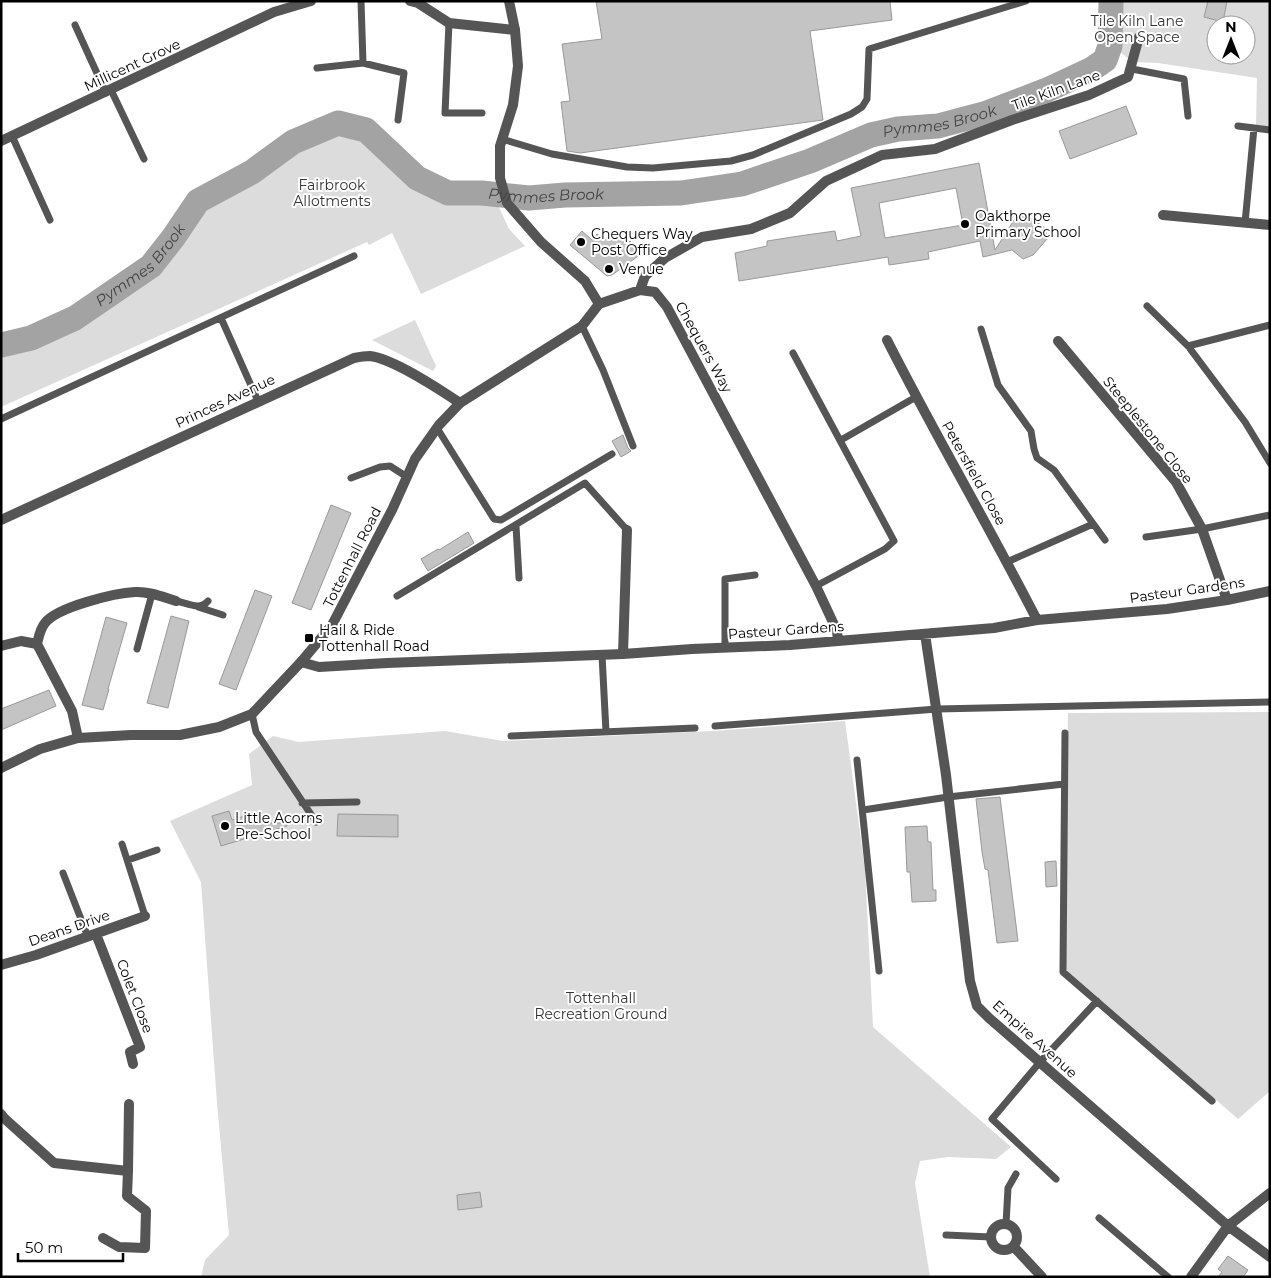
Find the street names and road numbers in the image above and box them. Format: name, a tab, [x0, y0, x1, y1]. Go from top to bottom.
street label: Millicent Grove	[81, 35, 183, 95]
street label: Tile Kiln Lane	[1009, 66, 1103, 114]
street label: Chequers Way	[671, 298, 737, 396]
street label: Princes Avenue	[172, 370, 278, 432]
street label: Steeplestone Close	[1099, 373, 1197, 487]
street label: Petersfield Close	[938, 418, 1010, 528]
street label: Tottenhall Road	[319, 504, 385, 610]
street label: Pasteur Gardens	[1128, 573, 1246, 607]
street label: Pasteur Gardens	[727, 617, 845, 643]
street label: Deans Drive	[26, 906, 112, 950]
street label: Colet Close	[113, 956, 157, 1036]
street label: Empire Avenue	[989, 996, 1081, 1082]

